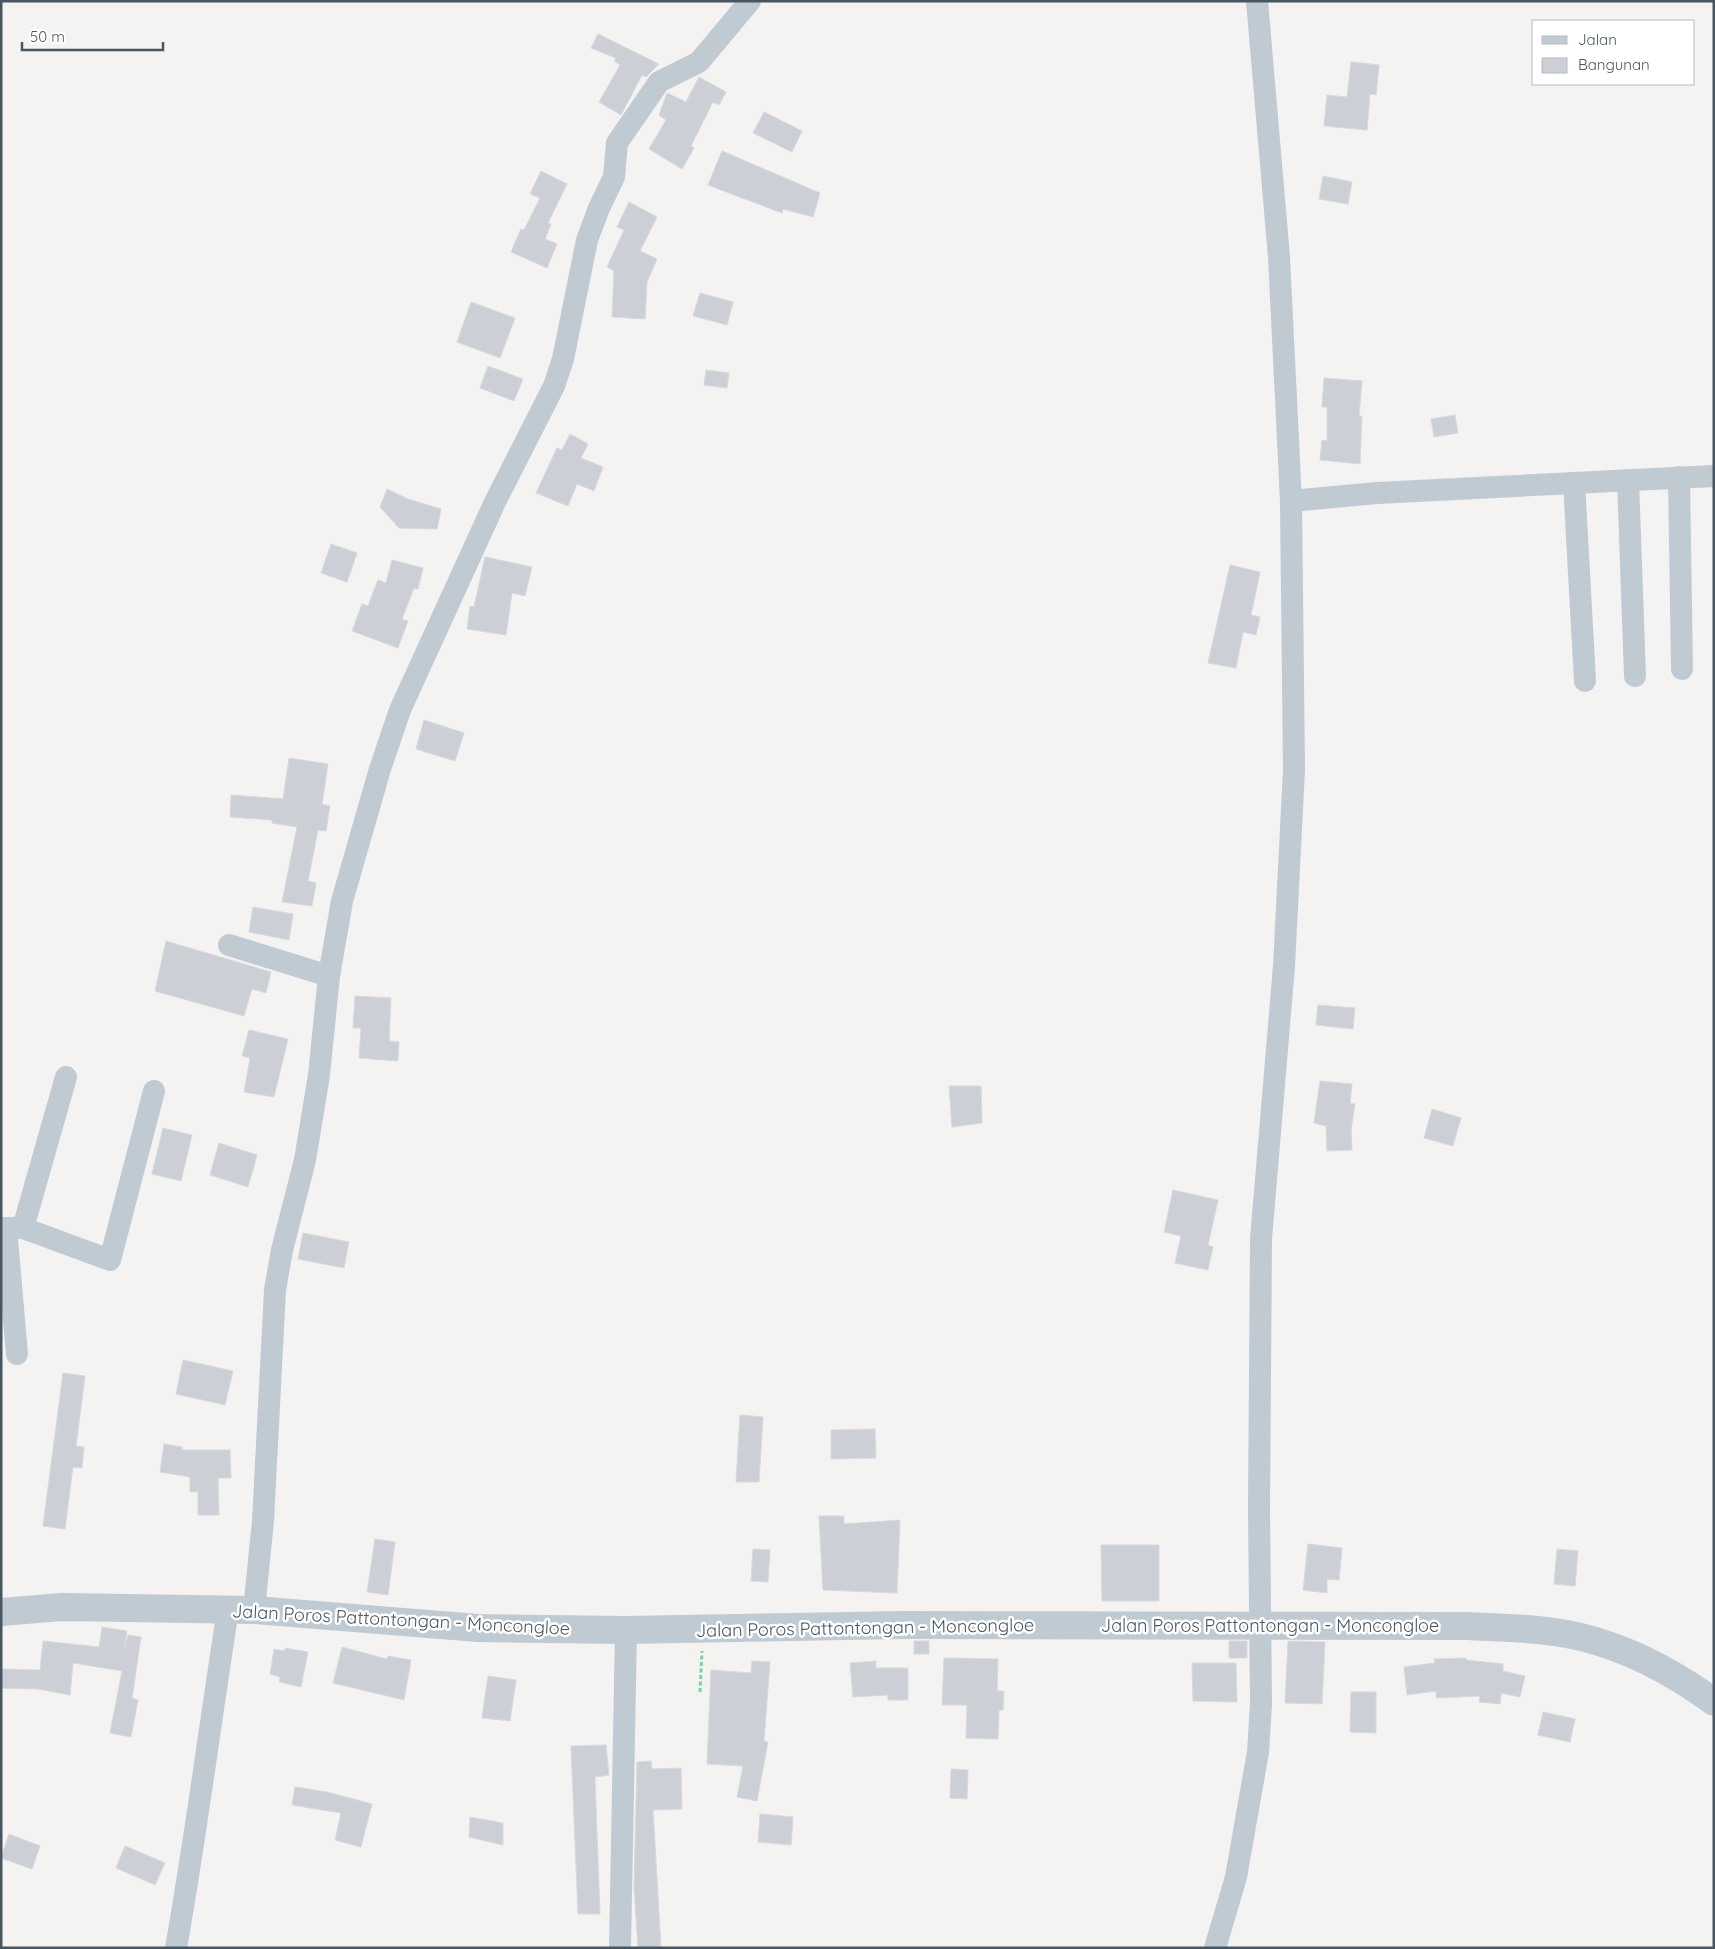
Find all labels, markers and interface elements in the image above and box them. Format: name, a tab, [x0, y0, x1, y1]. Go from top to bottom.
scale bar	[22, 20, 164, 52]
legend	[1532, 20, 1695, 85]
text: 50 m	[30, 27, 65, 46]
text: Jalan	[1578, 30, 1617, 49]
text: Bangunan	[1578, 55, 1650, 74]
street label: Jalan Poros Pattontongan - Moncongloe	[232, 1599, 571, 1640]
street label: Jalan Poros Pattontongan - Moncongloe	[696, 1613, 1034, 1642]
street label: Jalan Poros Pattontongan - Moncongloe	[1101, 1614, 1439, 1637]

